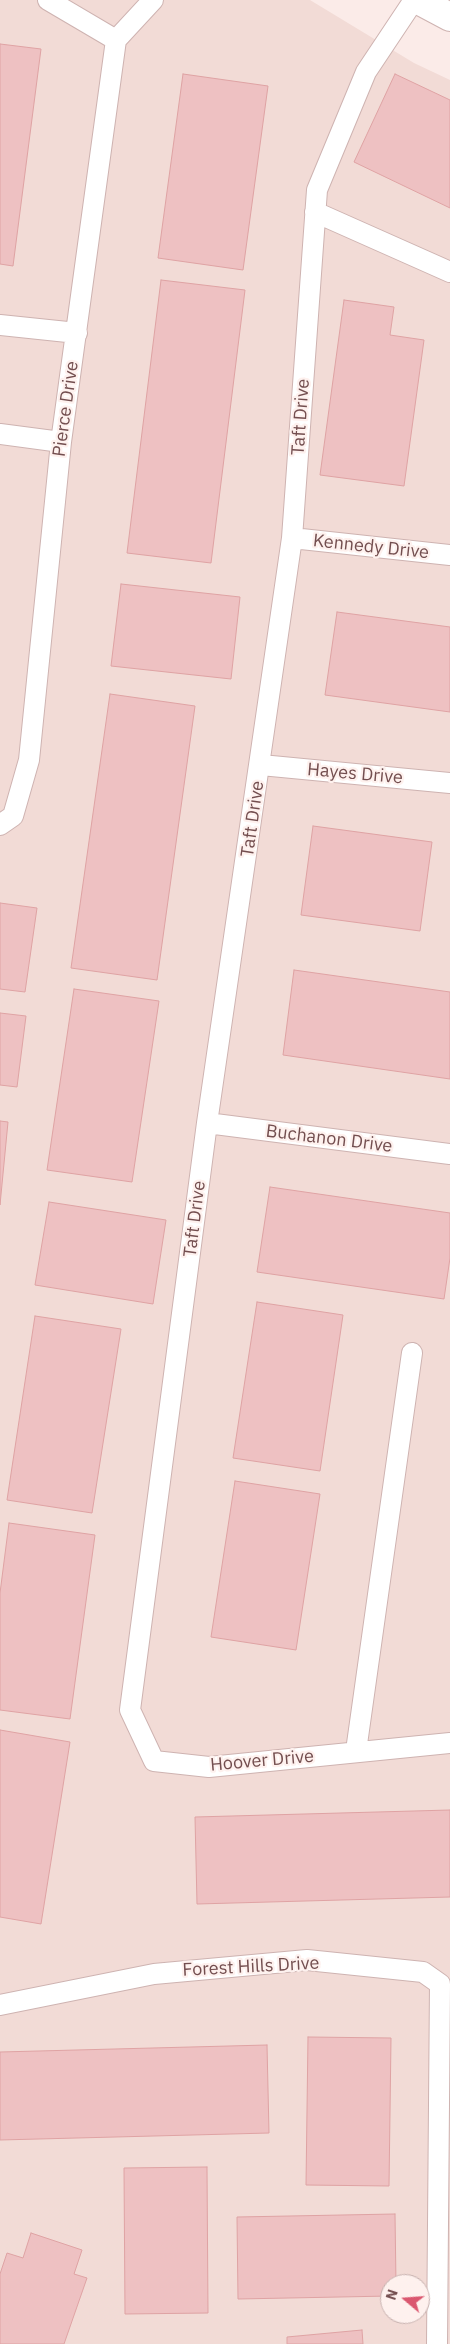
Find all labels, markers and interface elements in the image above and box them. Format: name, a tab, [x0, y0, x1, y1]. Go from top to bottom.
street label: Pierce Drive	[49, 360, 83, 458]
street label: Taft Drive	[288, 378, 314, 456]
street label: Kennedy Drive	[312, 530, 430, 564]
street label: Hayes Drive	[306, 759, 404, 789]
street label: Taft Drive	[237, 779, 269, 859]
street label: Buchanon Drive	[264, 1121, 394, 1157]
street label: Taft Drive	[180, 1180, 210, 1258]
street label: Hoover Drive	[209, 1746, 315, 1776]
street label: Forest Hills Drive	[182, 1953, 320, 1981]
north arrow	[380, 2274, 430, 2324]
text: N	[382, 2287, 402, 2302]

